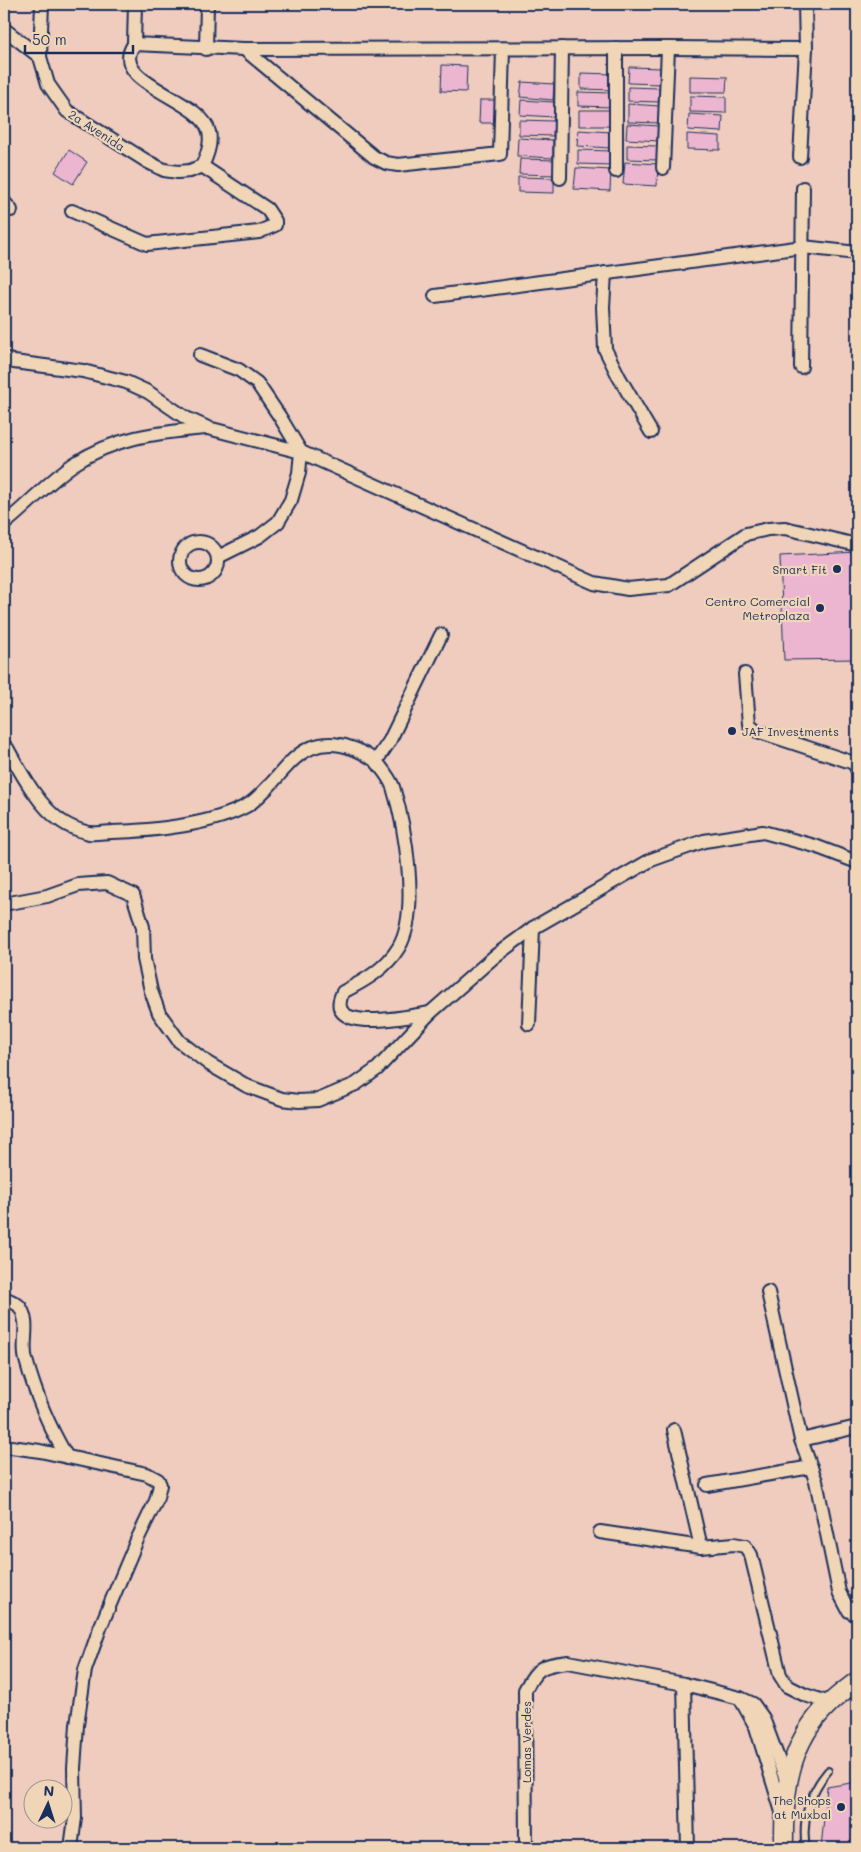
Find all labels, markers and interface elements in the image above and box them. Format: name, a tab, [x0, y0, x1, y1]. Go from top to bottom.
scale bar	[25, 22, 132, 54]
text: 50 m	[32, 29, 67, 49]
street label: 2a Avenida	[66, 106, 128, 154]
place label: Smart Fit	[772, 561, 827, 577]
marker: Smart Fit	[831, 563, 843, 575]
place label: Centro Comercial Metroplaza	[705, 593, 810, 623]
marker: Centro Comercial Metroplaza	[814, 602, 826, 614]
place label: JAF Investments	[742, 723, 839, 739]
marker: JAF Investments	[726, 725, 738, 737]
street label: Lomas Verdes	[518, 1701, 534, 1783]
north arrow	[22, 1780, 72, 1830]
text: N	[43, 1781, 55, 1800]
place label: The Shops at Muxbal	[772, 1792, 831, 1822]
marker: The Shops at Muxbal	[835, 1801, 847, 1813]

